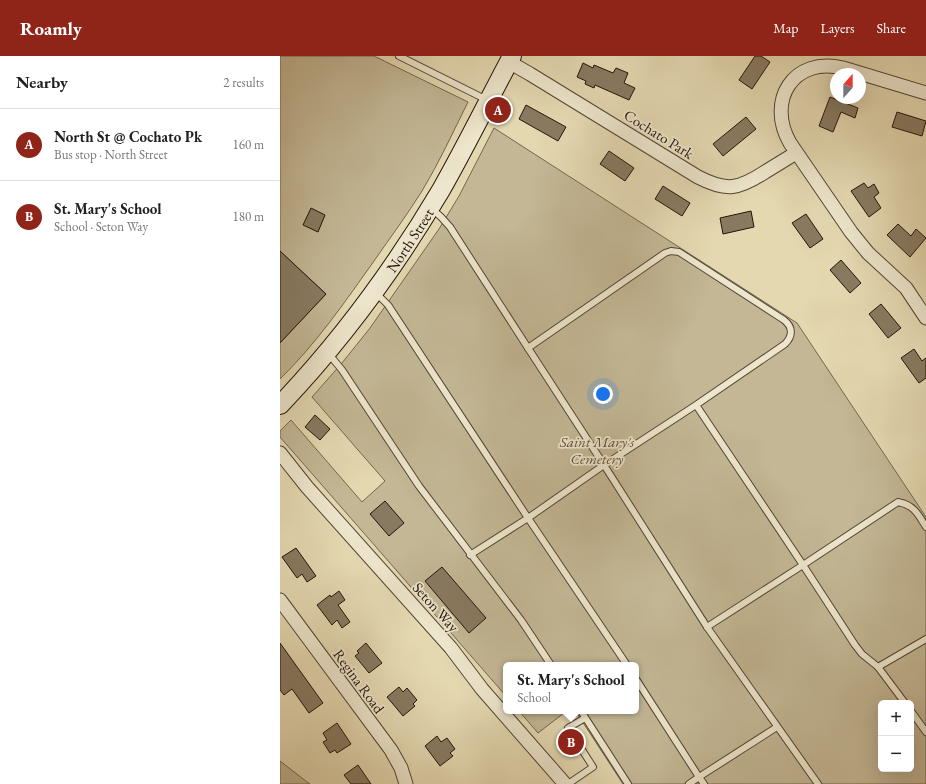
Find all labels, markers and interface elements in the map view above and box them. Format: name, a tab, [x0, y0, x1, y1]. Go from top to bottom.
text: Roamly	[20, 16, 82, 41]
text: Map	[773, 19, 798, 37]
text: Layers	[820, 19, 855, 37]
text: Share	[877, 19, 906, 37]
north arrow	[830, 68, 866, 104]
text: Nearby	[16, 71, 68, 93]
text: 2 results	[223, 74, 264, 91]
pin: A	[485, 95, 511, 125]
street label: Cochato Park	[621, 105, 698, 163]
text: North St @ Cochato Pk	[54, 127, 202, 146]
text: A	[24, 136, 34, 153]
text: 160 m	[233, 136, 264, 153]
text: Bus stop · North Street	[54, 146, 168, 163]
text: St. Mary's School	[54, 199, 161, 218]
street label: North Street	[382, 204, 437, 276]
text: B	[25, 208, 33, 225]
text: 180 m	[233, 208, 264, 225]
text: School · Seton Way	[54, 218, 148, 235]
your location	[593, 384, 613, 404]
park label: Saint Mary's Cemetery	[559, 432, 635, 468]
street label: Seton Way	[409, 578, 464, 636]
street label: Regina Road	[329, 645, 389, 717]
popup	[503, 662, 639, 714]
text: St. Mary's School	[517, 670, 625, 689]
text: School	[517, 689, 551, 706]
map controls	[878, 700, 914, 772]
button: +	[878, 700, 914, 736]
pin: B	[558, 727, 584, 757]
button: −	[878, 736, 914, 772]

